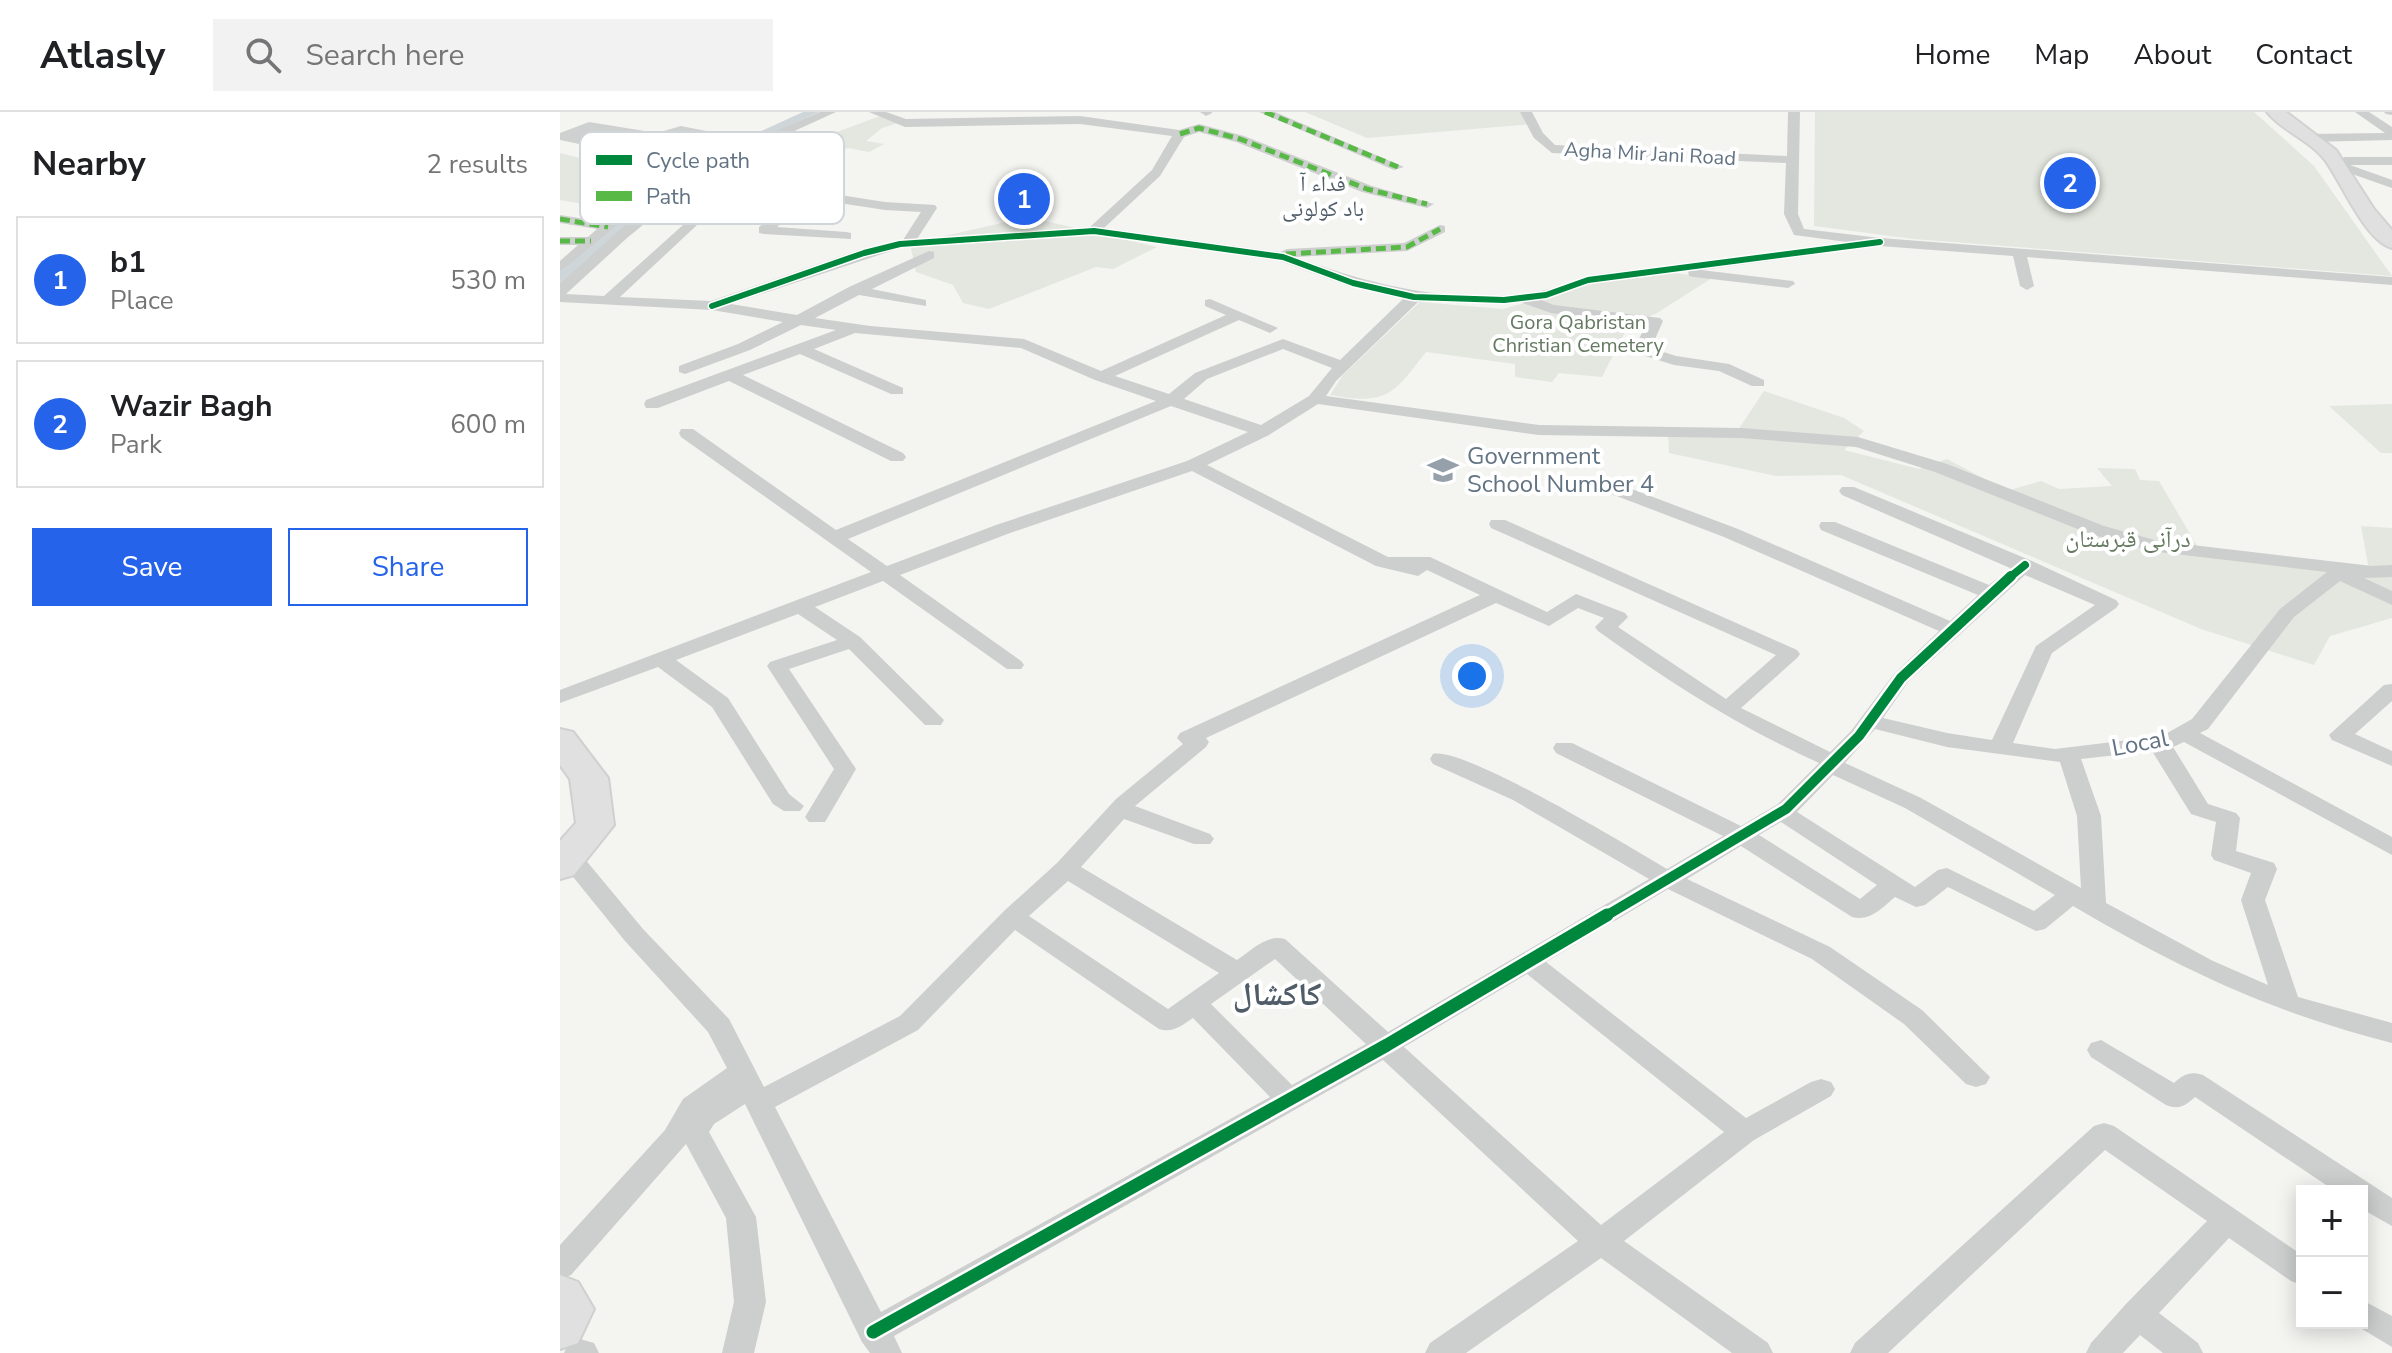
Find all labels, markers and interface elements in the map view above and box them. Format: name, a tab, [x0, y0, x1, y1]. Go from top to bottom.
search box	[213, 19, 773, 91]
text: Atlasly	[40, 30, 165, 81]
icon: search	[241, 33, 285, 77]
text: Search here	[305, 35, 464, 76]
text: Home	[1915, 36, 1990, 74]
text: Map	[2034, 36, 2089, 74]
text: About	[2133, 36, 2211, 74]
text: Contact	[2255, 36, 2352, 74]
legend	[580, 132, 844, 224]
street label: Agha Mir Jani Road	[1563, 136, 1737, 172]
text: Nearby	[32, 141, 146, 187]
text: Cycle path	[646, 146, 750, 176]
text: 2 results	[427, 147, 528, 182]
pin: 2	[2044, 153, 2096, 213]
pin: 1	[998, 169, 1050, 229]
district label: فداء آ باد کولونی	[1282, 169, 1364, 224]
text: Path	[646, 182, 691, 212]
text: b1	[110, 242, 146, 283]
text: 1	[52, 263, 68, 298]
text: 530 m	[450, 263, 526, 298]
text: Place	[110, 283, 174, 318]
park label: Gora Qabristan Christian Cemetery	[1492, 309, 1665, 359]
text: Wazir Bagh	[110, 386, 272, 427]
text: 2	[52, 407, 68, 442]
text: 600 m	[450, 407, 526, 442]
text: Park	[110, 427, 162, 462]
place label: Government School Number 4	[1467, 440, 1654, 500]
school or university icon: Government School Number 4	[1426, 453, 1460, 487]
park label: درآنی قبرستان	[2065, 523, 2191, 555]
button: Save	[32, 528, 272, 606]
button: Share	[288, 528, 528, 606]
your location	[1452, 656, 1492, 696]
street label: Local	[2109, 722, 2171, 764]
district label: کاکشال	[1233, 973, 1321, 1016]
map controls	[2296, 1185, 2368, 1329]
button: +	[2296, 1185, 2368, 1257]
button: −	[2296, 1257, 2368, 1329]

